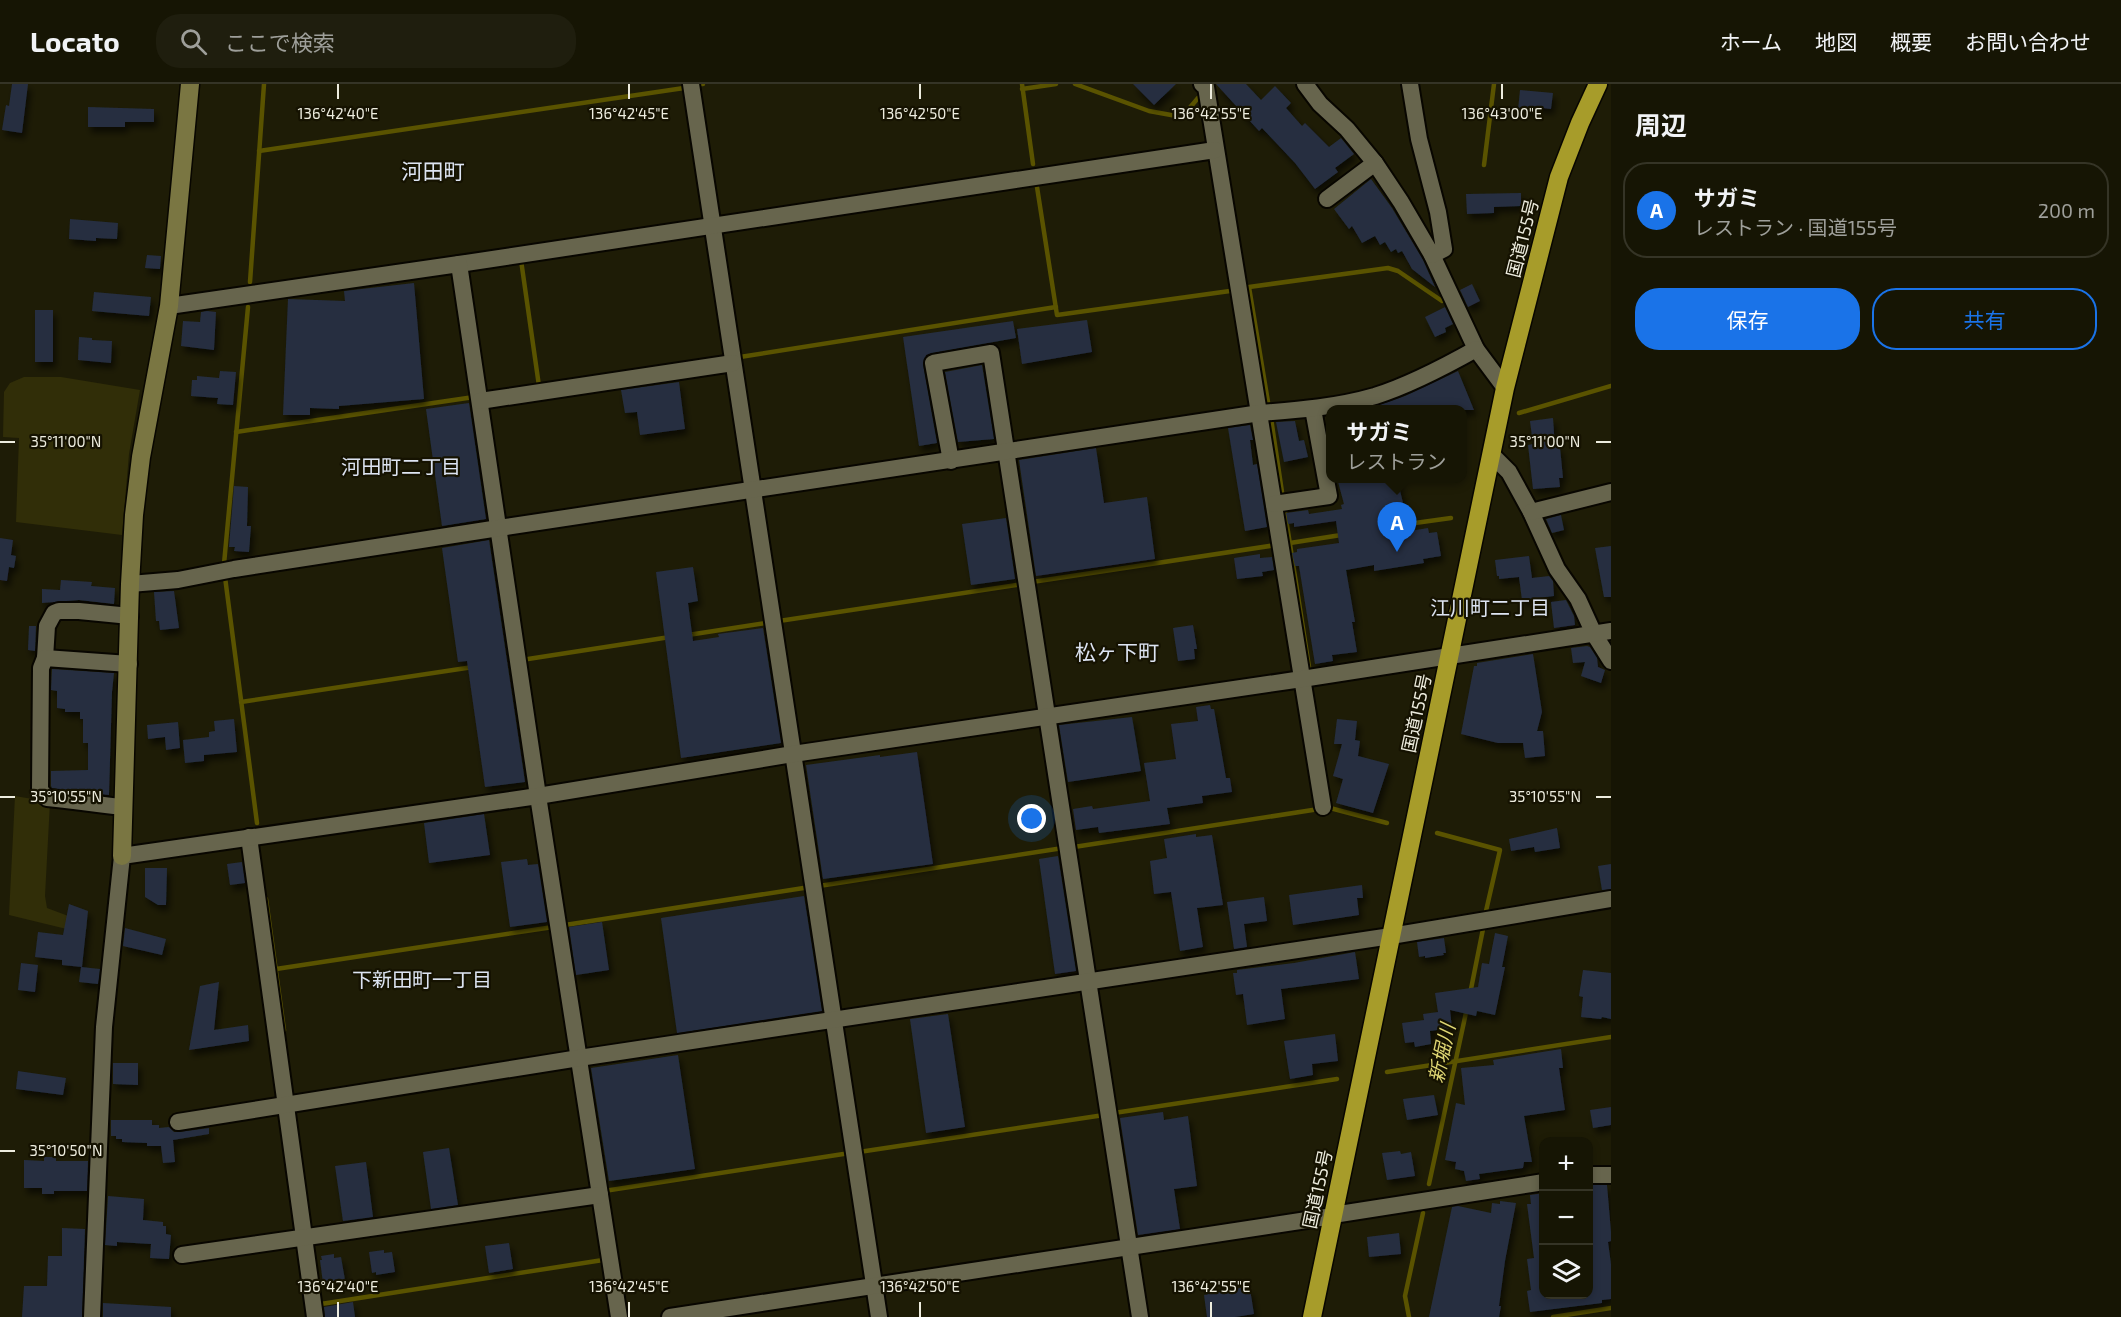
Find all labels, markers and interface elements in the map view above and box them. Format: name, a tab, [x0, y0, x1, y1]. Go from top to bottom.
search box	[156, 14, 576, 68]
text: Locato	[30, 24, 120, 58]
icon: search	[177, 25, 210, 58]
text: ここで検索	[225, 29, 335, 55]
text: ホーム	[1720, 29, 1782, 54]
text: 地図	[1815, 29, 1857, 54]
text: 概要	[1890, 29, 1932, 54]
text: お問い合わせ	[1965, 29, 2091, 54]
text: 136°42'40"E	[298, 104, 378, 122]
text: 136°42'45"E	[589, 104, 669, 122]
text: 136°42'50"E	[880, 104, 960, 122]
text: 136°42'55"E	[1172, 104, 1250, 122]
text: 136°43'00"E	[1462, 104, 1542, 122]
text: 周辺	[1635, 109, 1687, 140]
district label: 河田町	[402, 158, 465, 183]
text: サガミ	[1694, 184, 1760, 210]
street label: 国道155号	[1502, 196, 1542, 280]
text: A	[1650, 198, 1663, 222]
text: 200 m	[2038, 198, 2095, 222]
text: レストラン · 国道155号	[1694, 215, 1897, 239]
button: 保存	[1635, 288, 1860, 350]
button: 共有	[1872, 288, 2097, 350]
popup	[1326, 405, 1467, 483]
text: サガミ	[1347, 418, 1413, 444]
text: 35°11'00"N	[31, 432, 101, 450]
text: 35°11'00"N	[1510, 432, 1580, 450]
text: レストラン	[1347, 449, 1447, 473]
district label: 河田町二丁目	[341, 454, 461, 478]
pin: A	[1378, 502, 1416, 552]
district label: 江川町二丁目	[1430, 595, 1550, 619]
district label: 松ヶ下町	[1075, 639, 1159, 664]
street label: 国道155号	[1397, 671, 1435, 755]
text: 35°10'55"N	[30, 787, 102, 805]
text: 35°10'55"N	[1509, 787, 1581, 805]
your location	[1017, 804, 1046, 833]
district label: 下新田町一丁目	[352, 967, 492, 991]
water label: 新堀川	[1423, 1019, 1459, 1085]
map controls	[1539, 1137, 1593, 1299]
button: +	[1539, 1137, 1593, 1191]
text: 35°10'50"N	[30, 1141, 102, 1159]
street label: 国道155号	[1298, 1147, 1336, 1231]
button: −	[1539, 1191, 1593, 1245]
button: layers	[1539, 1245, 1593, 1299]
text: 136°42'40"E	[298, 1277, 378, 1295]
text: 136°42'45"E	[589, 1277, 669, 1295]
text: 136°42'50"E	[880, 1277, 960, 1295]
text: 136°42'55"E	[1172, 1277, 1250, 1295]

